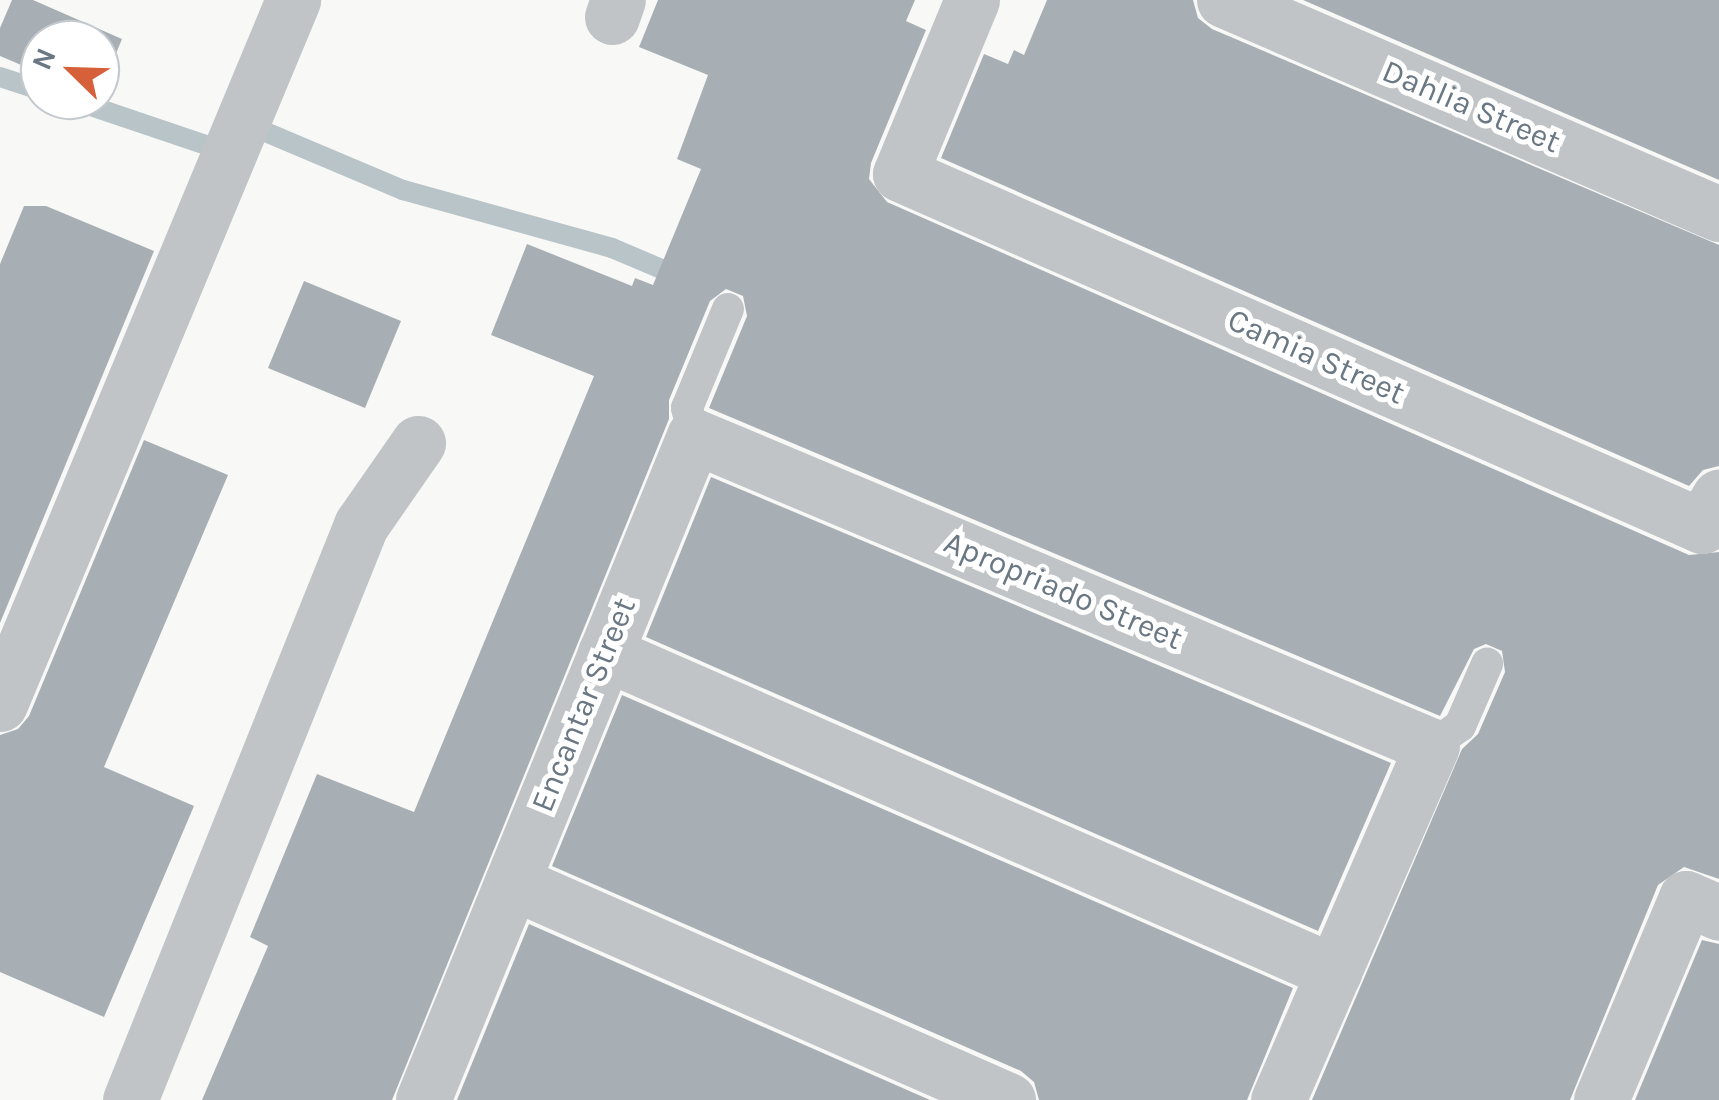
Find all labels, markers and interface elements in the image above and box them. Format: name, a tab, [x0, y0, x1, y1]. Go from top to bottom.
north arrow	[20, 20, 120, 120]
text: N	[25, 43, 63, 75]
street label: Dahlia Street	[1376, 52, 1566, 162]
street label: Camia Street	[1222, 301, 1410, 413]
street label: Apropriado Street	[938, 523, 1188, 659]
street label: Encantar Street	[524, 592, 644, 818]

